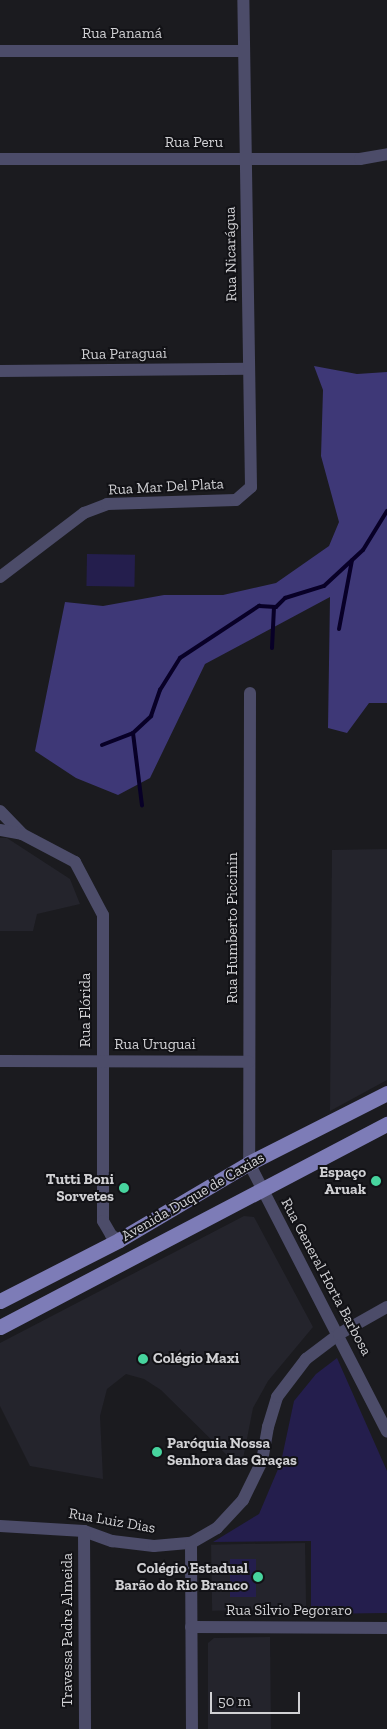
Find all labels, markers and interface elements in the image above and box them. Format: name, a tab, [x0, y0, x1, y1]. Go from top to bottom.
street label: Rua Panamá	[82, 25, 162, 43]
street label: Rua Peru	[165, 134, 223, 152]
street label: Rua Nicarágua	[221, 206, 241, 302]
street label: Rua Paraguai	[81, 344, 167, 364]
street label: Rua Mar Del Plata	[108, 475, 224, 499]
street label: Rua Humberto Piccinin	[224, 853, 242, 1003]
street label: Rua Flórida	[77, 973, 95, 1047]
street label: Rua Uruguai	[114, 1036, 196, 1054]
street label: Avenida Duque de Caxias	[118, 1149, 268, 1245]
place label: Espaço Aruak	[319, 1163, 366, 1198]
place label: Tutti Boni Sorvetes	[46, 1170, 114, 1205]
marker: Espaço Aruak	[370, 1175, 382, 1187]
marker: Tutti Boni Sorvetes	[118, 1182, 130, 1194]
street label: Rua General Horta Barbosa	[277, 1195, 375, 1359]
place label: Colégio Maxi	[153, 1350, 239, 1368]
marker: Colégio Maxi	[137, 1353, 149, 1365]
place label: Paróquia Nossa Senhora das Graças	[167, 1434, 297, 1469]
marker: Paróquia Nossa Senhora das Graças	[151, 1446, 163, 1458]
street label: Rua Luiz Dias	[67, 1505, 157, 1537]
street label: Travessa Padre Almeida	[59, 1553, 77, 1707]
place label: Colégio Estadual Barão do Rio Branco	[115, 1559, 248, 1594]
marker: Colégio Estadual Barão do Rio Branco	[252, 1571, 264, 1583]
street label: Rua Silvio Pegoraro	[226, 1602, 352, 1620]
scale bar	[212, 1682, 302, 1714]
text: 50 m	[218, 1692, 251, 1710]

